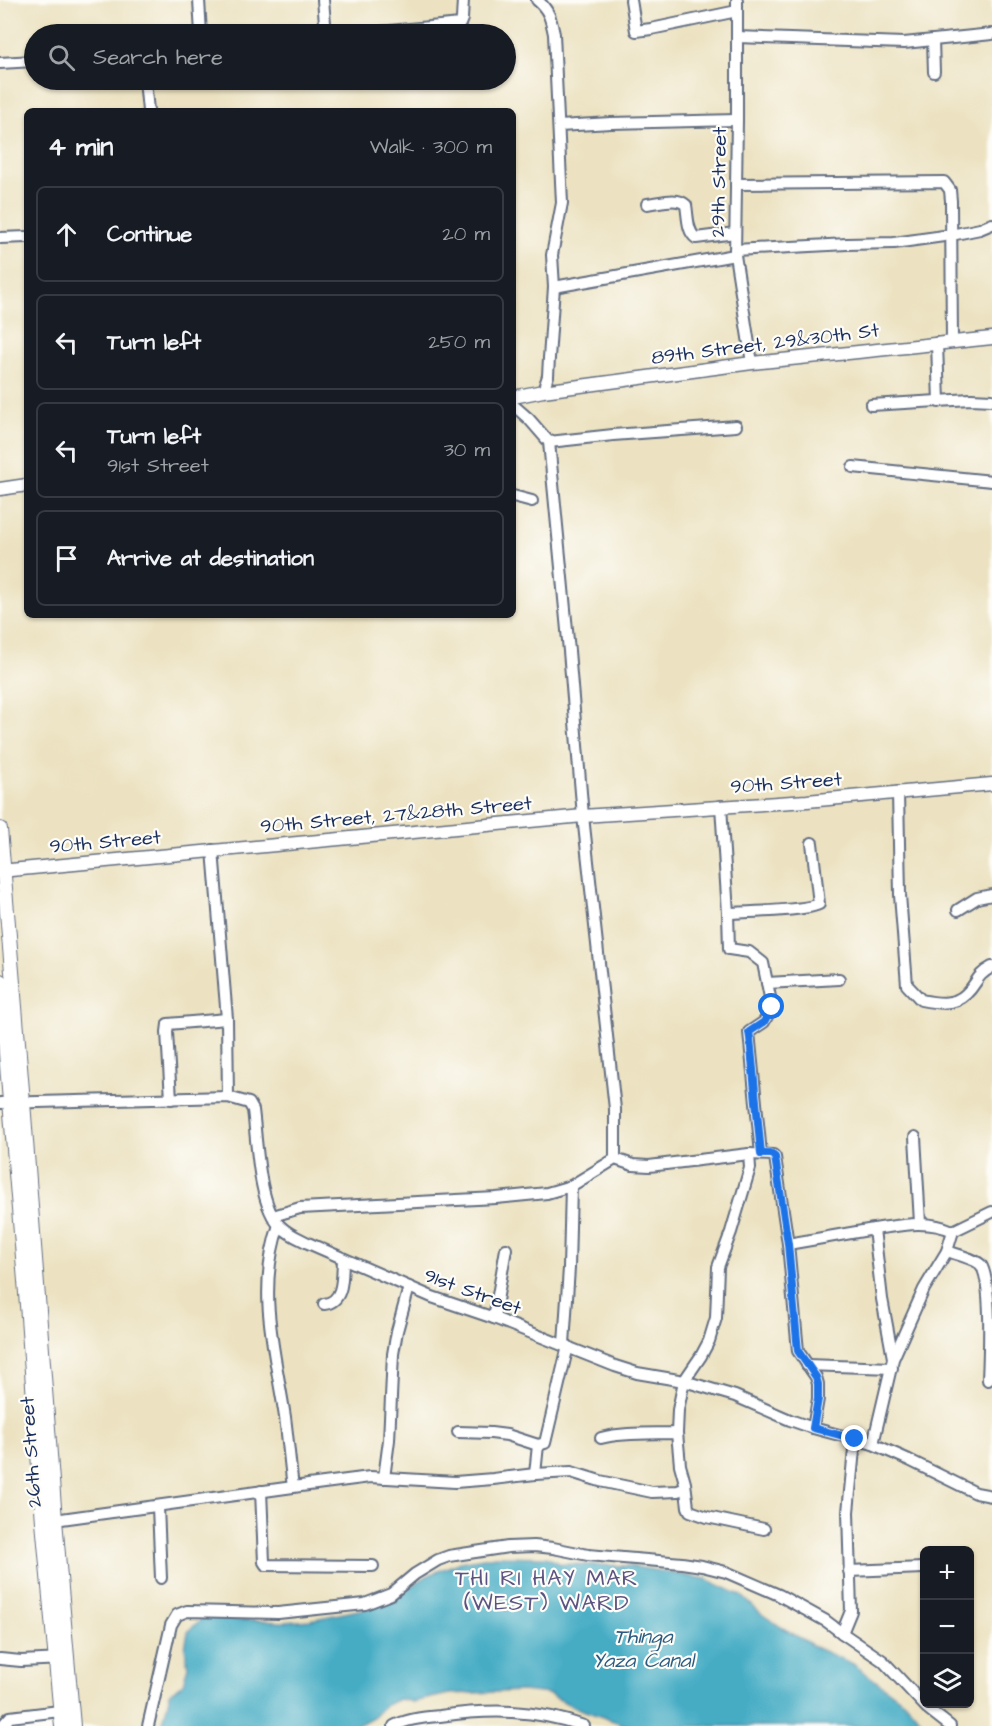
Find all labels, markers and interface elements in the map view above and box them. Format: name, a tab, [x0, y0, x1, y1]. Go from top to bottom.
search box	[24, 24, 516, 90]
icon: search	[45, 41, 78, 74]
text: Search here	[93, 42, 223, 73]
street label: 29th Street	[704, 127, 734, 238]
text: 4 min	[48, 129, 113, 165]
text: Walk · 300 m	[370, 133, 492, 161]
icon: ahead	[50, 218, 83, 251]
text: Continue	[107, 219, 192, 250]
text: 20 m	[442, 220, 490, 248]
street label: 89th Street, 29&30th St	[649, 316, 881, 372]
icon: left	[50, 326, 83, 359]
text: Turn left	[107, 327, 201, 358]
text: 250 m	[428, 328, 490, 356]
text: Turn left	[107, 421, 201, 452]
icon: left	[50, 434, 83, 467]
text: 30 m	[444, 436, 490, 464]
text: 91st Street	[107, 452, 209, 480]
icon: arrive	[50, 542, 83, 575]
text: Arrive at destination	[107, 543, 314, 574]
street label: 90th Street	[729, 765, 843, 801]
street label: 90th Street, 27&28th Street	[259, 789, 533, 841]
street label: 90th Street	[48, 823, 162, 861]
route start	[758, 993, 784, 1019]
street label: 91st Street	[420, 1261, 525, 1323]
street label: 26th Street	[13, 1395, 49, 1509]
route end	[841, 1425, 867, 1451]
map controls	[920, 1546, 974, 1708]
button: +	[920, 1546, 974, 1600]
district label: THI RI HAY MAR (WEST) WARD	[455, 1563, 639, 1619]
button: −	[920, 1600, 974, 1654]
water label: Thinga Yaza Canal	[592, 1622, 696, 1675]
button: layers	[920, 1654, 974, 1708]

